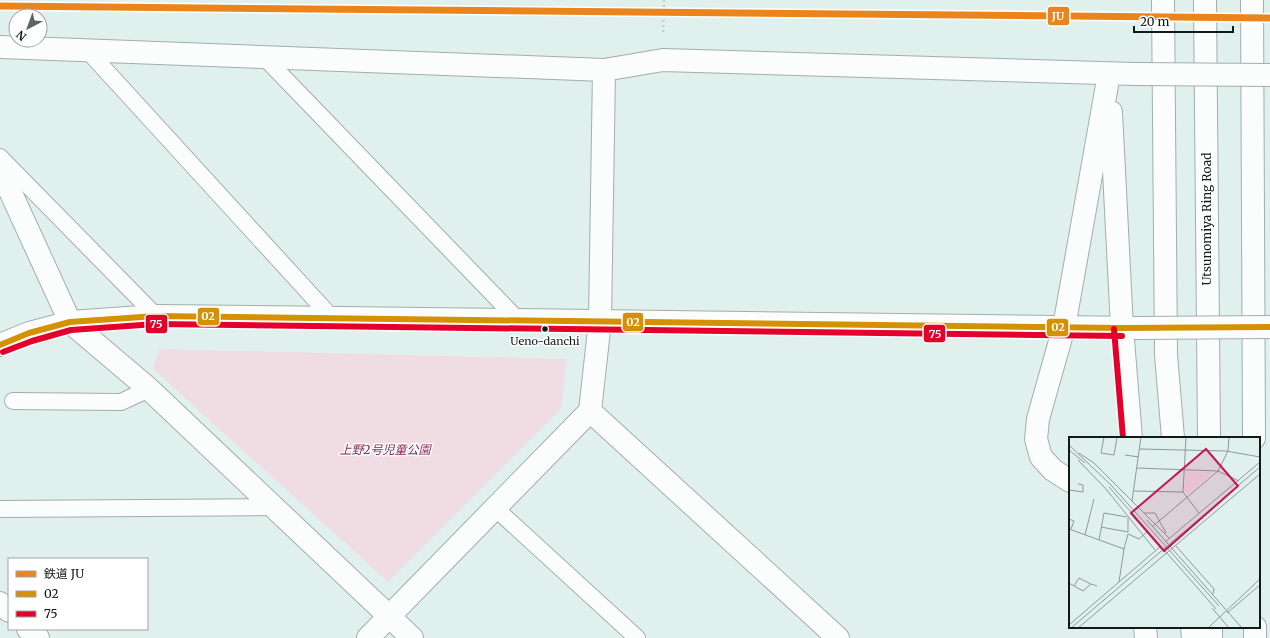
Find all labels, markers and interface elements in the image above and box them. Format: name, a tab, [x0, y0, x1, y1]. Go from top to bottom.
line badge: JU	[1047, 6, 1070, 26]
north arrow	[8, 8, 48, 48]
scale bar	[1134, 8, 1233, 34]
text: JU	[1051, 9, 1065, 23]
text: 20 m	[1140, 14, 1169, 29]
text: N	[13, 27, 29, 44]
street label: Utsunomiya Ring Road	[1199, 153, 1214, 285]
line badge: 02	[197, 307, 220, 326]
text: 02	[201, 309, 215, 323]
line badge: 02	[622, 312, 644, 332]
line badge: 75	[145, 314, 168, 334]
text: 02	[626, 315, 640, 329]
text: 75	[150, 317, 162, 331]
line badge: 02	[1046, 318, 1069, 337]
text: 02	[1051, 320, 1065, 334]
marker: Ueno-danchi	[540, 324, 550, 334]
line badge: 75	[923, 324, 946, 343]
text: 75	[929, 327, 941, 341]
place label: Ueno-danchi	[510, 334, 580, 348]
inset map	[1069, 437, 1260, 628]
park label: 上野2号児童公園	[340, 442, 432, 457]
legend	[8, 558, 148, 630]
text: 鉄道 JU	[44, 566, 84, 581]
text: 02	[44, 586, 59, 601]
text: 75	[44, 606, 57, 621]

